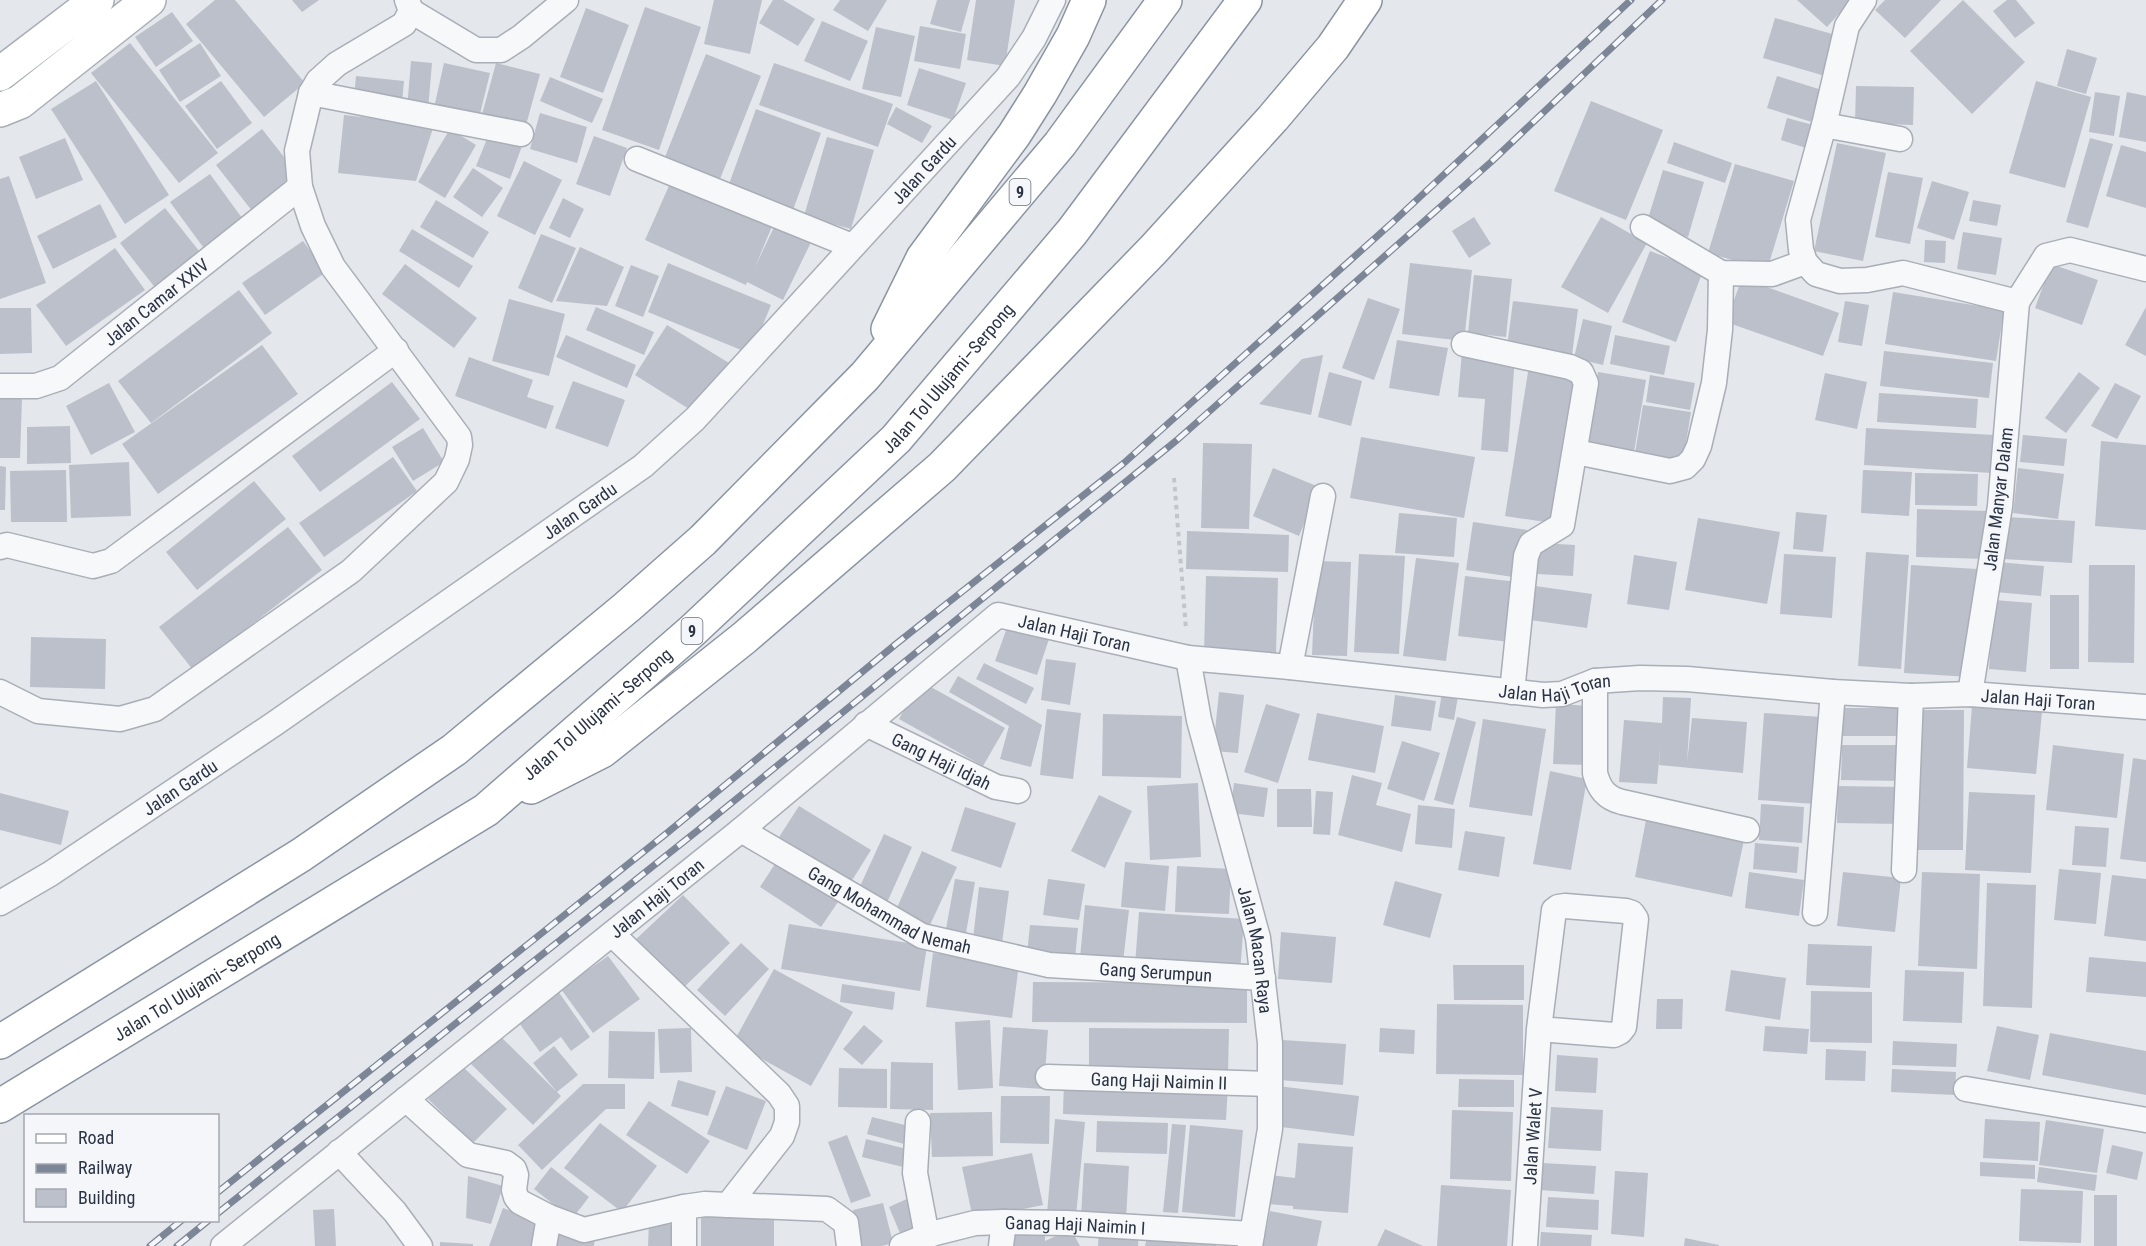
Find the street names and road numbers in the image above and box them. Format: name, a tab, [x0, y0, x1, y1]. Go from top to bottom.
street label: Jalan Gardu	[887, 131, 960, 208]
road number: 9	[1010, 179, 1030, 205]
street label: Jalan Camar XXIV	[99, 253, 213, 350]
street label: Jalan Tol Ulujami–Serpong	[877, 299, 1018, 457]
street label: Jalan Manyar Dalam	[1979, 426, 2017, 572]
street label: Jalan Gardu	[538, 477, 620, 543]
street label: Jalan Haji Toran	[1016, 609, 1133, 655]
road number: 9	[682, 618, 702, 644]
street label: Jalan Tol Ulujami–Serpong	[518, 643, 676, 784]
street label: Jalan Haji Toran	[1498, 669, 1611, 706]
street label: Jalan Haji Toran	[1980, 684, 2096, 714]
street label: Gang Haji Idjah	[888, 728, 995, 794]
street label: Jalan Gardu	[139, 755, 221, 820]
street label: Jalan Haji Toran	[605, 854, 708, 942]
street label: Gang Mohammad Nemah	[805, 861, 973, 957]
street label: Jalan Macan Raya	[1234, 884, 1277, 1014]
street label: Jalan Tol Ulujami–Serpong	[109, 928, 283, 1045]
street label: Gang Serumpun	[1099, 958, 1213, 985]
street label: Gang Haji Naimin II	[1090, 1068, 1228, 1093]
street label: Jalan Walet V	[1518, 1087, 1546, 1185]
street label: Ganag Haji Naimin I	[1005, 1212, 1146, 1238]

